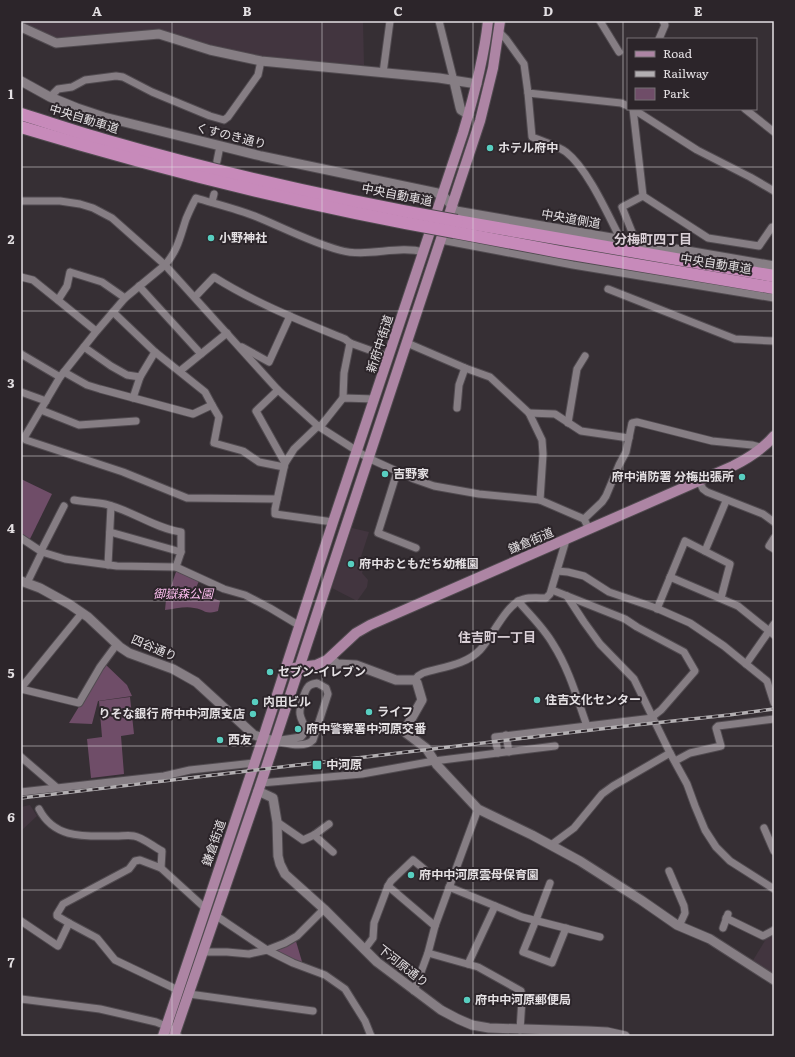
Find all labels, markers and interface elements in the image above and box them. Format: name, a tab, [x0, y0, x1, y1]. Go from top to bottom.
text: A	[92, 1, 102, 20]
text: B	[243, 1, 252, 20]
text: C	[393, 1, 403, 20]
text: D	[543, 1, 553, 20]
text: E	[694, 1, 703, 20]
legend	[627, 38, 757, 110]
text: Road	[663, 44, 693, 62]
text: Railway	[663, 64, 709, 82]
text: 1	[8, 84, 14, 103]
text: Park	[663, 84, 690, 102]
street label: 中央自動車道	[47, 99, 121, 137]
street label: くすのき通り	[194, 118, 268, 152]
place label: ホテル府中	[498, 138, 558, 156]
marker: ホテル府中	[485, 143, 495, 153]
street label: 中央自動車道	[360, 178, 434, 210]
street label: 中央道側道	[540, 204, 602, 232]
place label: 小野神社	[219, 228, 267, 246]
text: 2	[8, 229, 15, 248]
district label: 分梅町四丁目	[614, 229, 692, 248]
marker: 小野神社	[206, 233, 216, 243]
street label: 中央自動車道	[679, 248, 753, 278]
street label: 新府中街道	[361, 312, 397, 375]
text: 3	[7, 373, 15, 392]
place label: 吉野家	[393, 464, 429, 482]
place label: 府中消防署 分梅出張所	[612, 467, 734, 485]
marker: 吉野家	[380, 469, 390, 479]
marker: 府中消防署 分梅出張所	[737, 472, 747, 482]
text: 4	[7, 518, 15, 537]
street label: 鎌倉街道	[505, 522, 556, 558]
place label: 府中おともだち幼稚園	[359, 554, 479, 572]
marker: 府中おともだち幼稚園	[346, 559, 356, 569]
park label: 御嶽森公園	[153, 584, 215, 602]
district label: 住吉町一丁目	[458, 627, 536, 646]
street label: 四谷通り	[129, 629, 180, 665]
place label: セブン-イレブン	[278, 662, 366, 680]
text: 5	[7, 663, 15, 682]
marker: セブン-イレブン	[265, 667, 275, 677]
place label: 住吉文化センター	[545, 690, 641, 708]
place label: 内田ビル	[263, 692, 311, 710]
marker: 住吉文化センター	[532, 695, 542, 705]
marker: 内田ビル	[250, 697, 260, 707]
place label: ライフ	[377, 702, 413, 720]
place label: りそな銀行 府中中河原支店	[99, 704, 245, 722]
marker: ライフ	[364, 707, 374, 717]
marker: りそな銀行 府中中河原支店	[248, 709, 258, 719]
place label: 府中警察署中河原交番	[306, 719, 427, 737]
marker: 府中警察署中河原交番	[293, 724, 303, 734]
place label: 西友	[228, 730, 252, 748]
marker: 西友	[215, 735, 225, 745]
place label: 中河原	[326, 755, 362, 773]
marker: 中河原	[311, 759, 323, 771]
text: 6	[7, 807, 15, 826]
street label: 鎌倉街道	[197, 817, 229, 868]
place label: 府中中河原雲母保育園	[419, 865, 539, 883]
marker: 府中中河原雲母保育園	[406, 870, 416, 880]
street label: 下河原通り	[374, 940, 433, 991]
text: 7	[7, 952, 15, 971]
place label: 府中中河原郵便局	[475, 990, 571, 1008]
marker: 府中中河原郵便局	[462, 995, 472, 1005]

